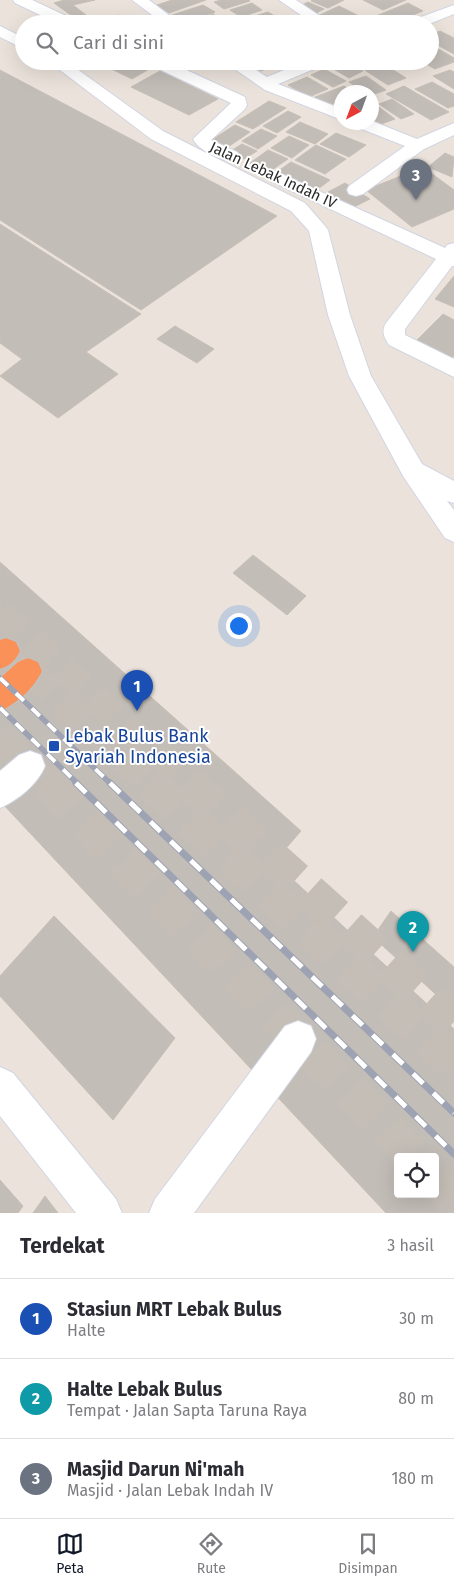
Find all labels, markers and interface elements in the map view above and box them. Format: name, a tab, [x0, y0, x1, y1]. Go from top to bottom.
search box	[15, 15, 439, 70]
icon: search	[33, 29, 61, 57]
text: Cari di sini	[73, 31, 164, 54]
north arrow	[334, 85, 379, 130]
street label: Jalan Lebak Indah IV	[207, 138, 340, 212]
pin: 3	[400, 159, 432, 200]
your location	[226, 613, 252, 639]
pin: 1	[121, 670, 153, 711]
place label: Lebak Bulus Bank Syariah Indonesia	[65, 725, 211, 768]
marker: Lebak Bulus Bank Syariah Indonesia	[47, 739, 61, 753]
pin: 2	[397, 911, 429, 952]
map controls	[394, 1153, 439, 1198]
button: locate	[394, 1153, 439, 1198]
text: Terdekat	[20, 1233, 105, 1259]
text: 3 hasil	[387, 1236, 434, 1255]
text: Stasiun MRT Lebak Bulus	[67, 1298, 282, 1321]
text: 1	[32, 1309, 40, 1328]
text: 30 m	[399, 1309, 434, 1328]
text: Halte	[67, 1321, 105, 1340]
text: Halte Lebak Bulus	[67, 1378, 222, 1401]
text: 2	[32, 1389, 40, 1408]
text: 80 m	[398, 1389, 434, 1408]
text: Tempat · Jalan Sapta Taruna Raya	[67, 1401, 307, 1420]
text: Masjid Darun Ni'mah	[67, 1458, 244, 1481]
text: 3	[32, 1469, 40, 1488]
text: 180 m	[391, 1469, 434, 1488]
text: Masjid · Jalan Lebak Indah IV	[67, 1481, 273, 1500]
tab: Peta	[56, 1530, 84, 1577]
tab: Rute	[197, 1530, 226, 1577]
tab: Disimpan	[338, 1530, 398, 1577]

